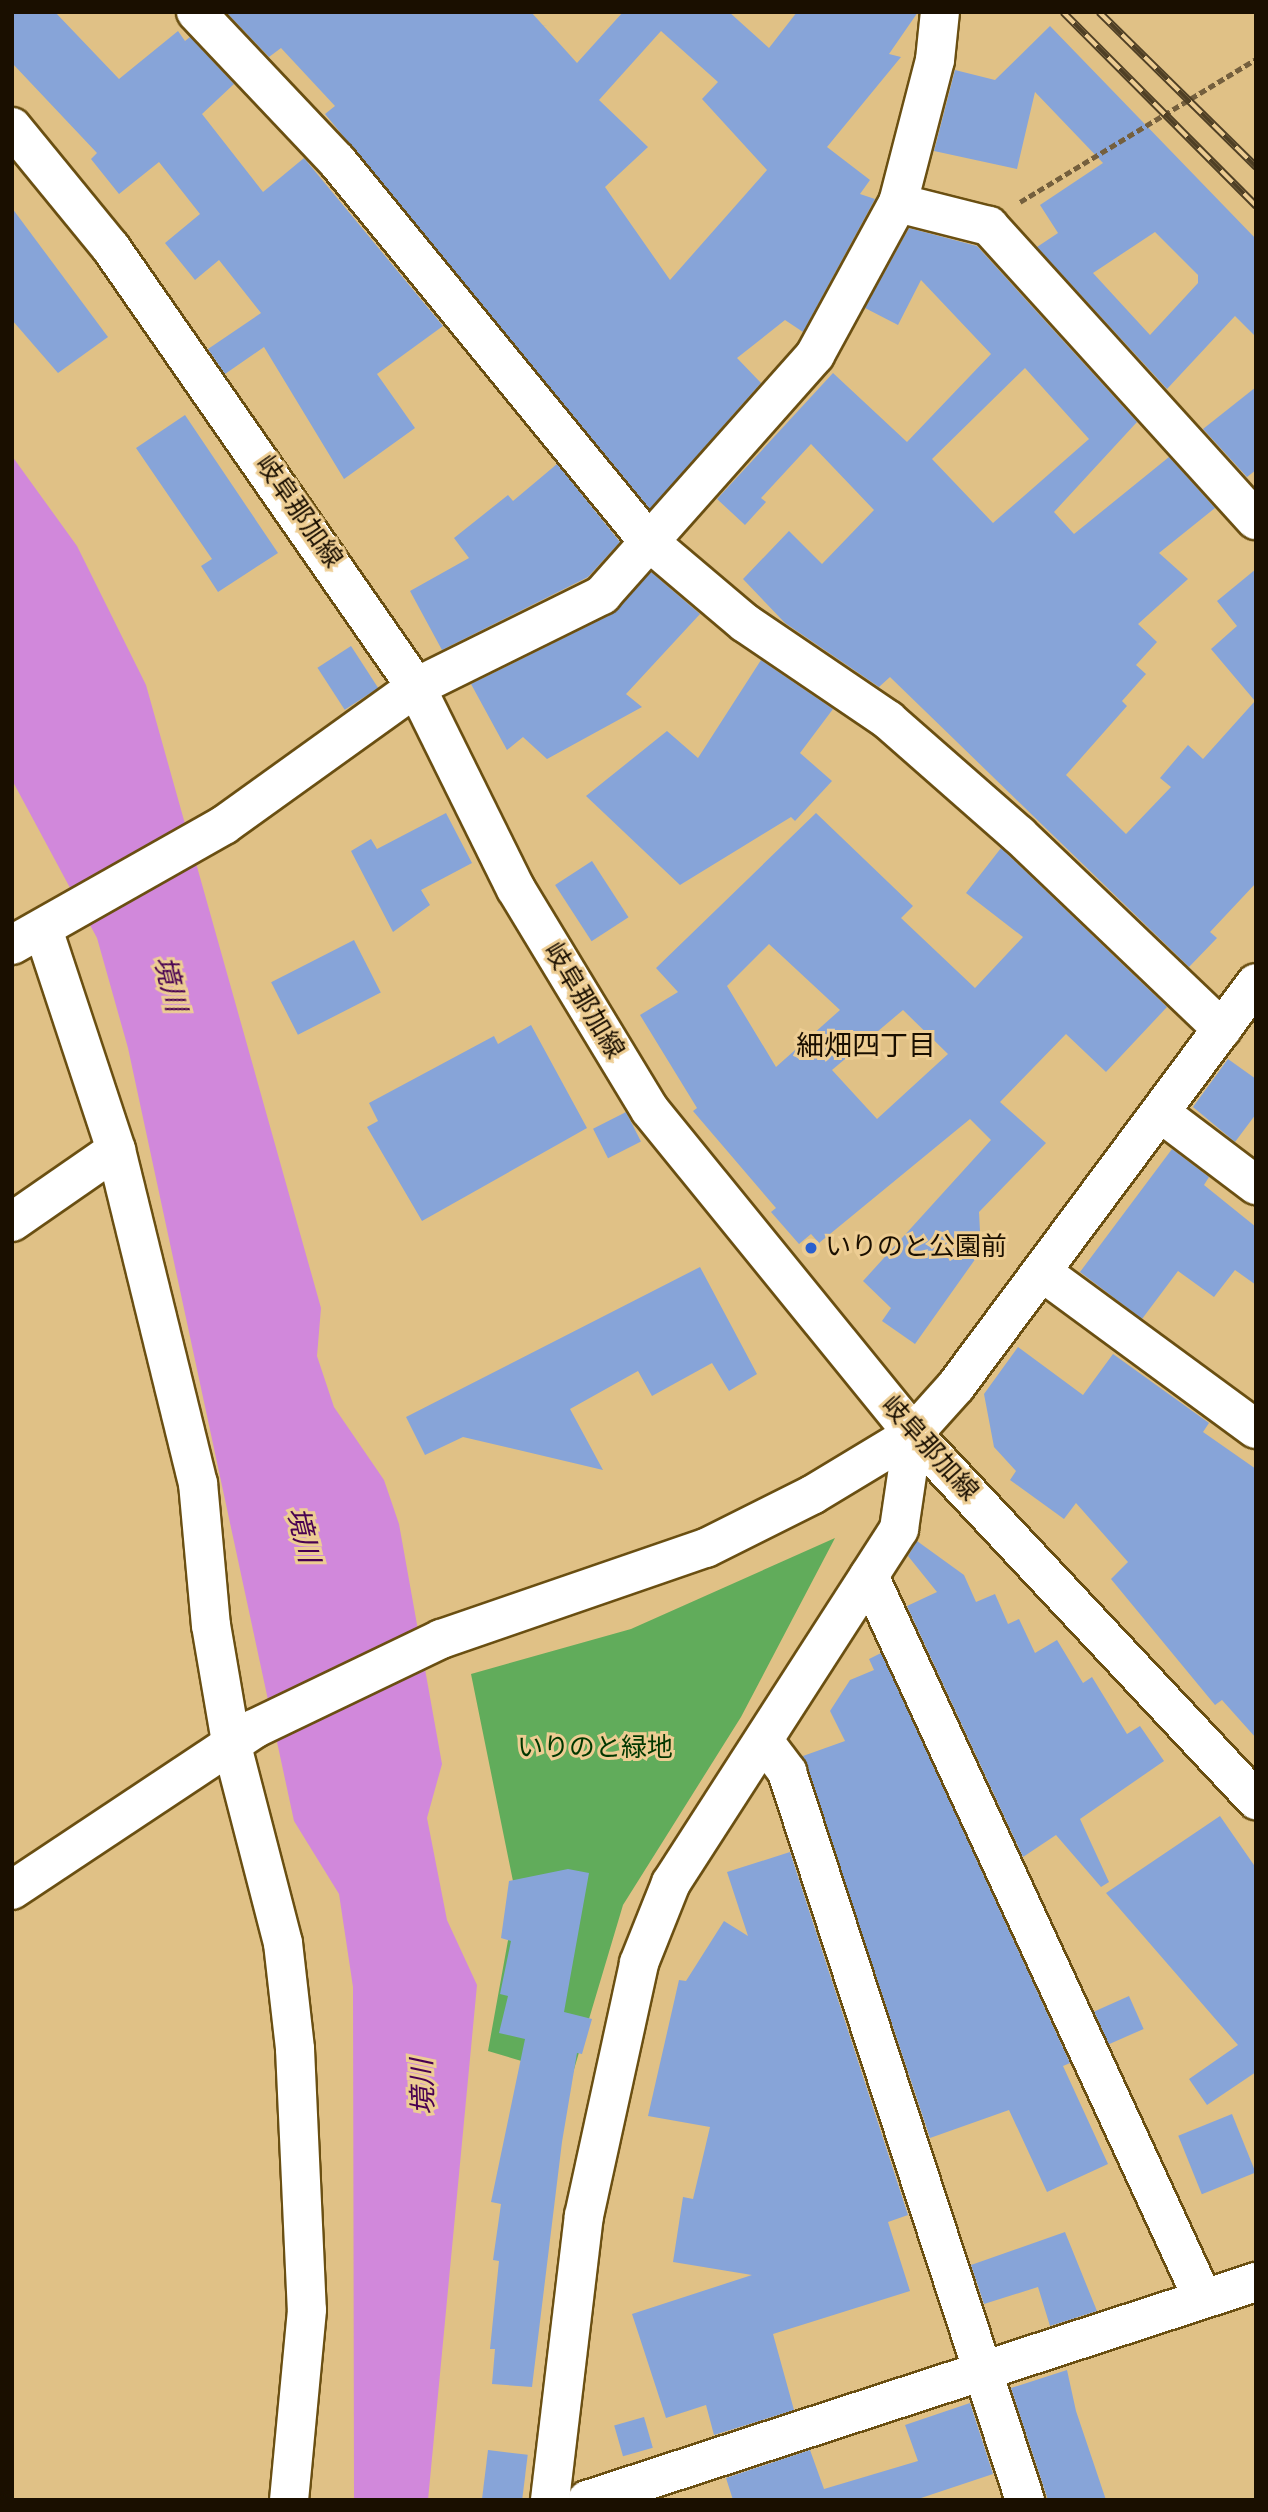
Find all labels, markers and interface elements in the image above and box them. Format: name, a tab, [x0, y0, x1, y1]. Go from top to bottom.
street label: 岐阜那加線	[248, 450, 348, 574]
street label: 岐阜那加線	[536, 937, 630, 1065]
water label: 境川	[146, 953, 192, 1015]
district label: 細畑四丁目	[796, 1030, 936, 1064]
place label: いりのと公園前	[825, 1232, 1007, 1264]
marker: いりのと公園前	[803, 1240, 819, 1256]
street label: 岐阜那加線	[874, 1390, 984, 1508]
water label: 境川	[279, 1504, 325, 1566]
park label: いりのと緑地	[517, 1733, 673, 1765]
water label: 境川	[406, 2058, 442, 2116]

